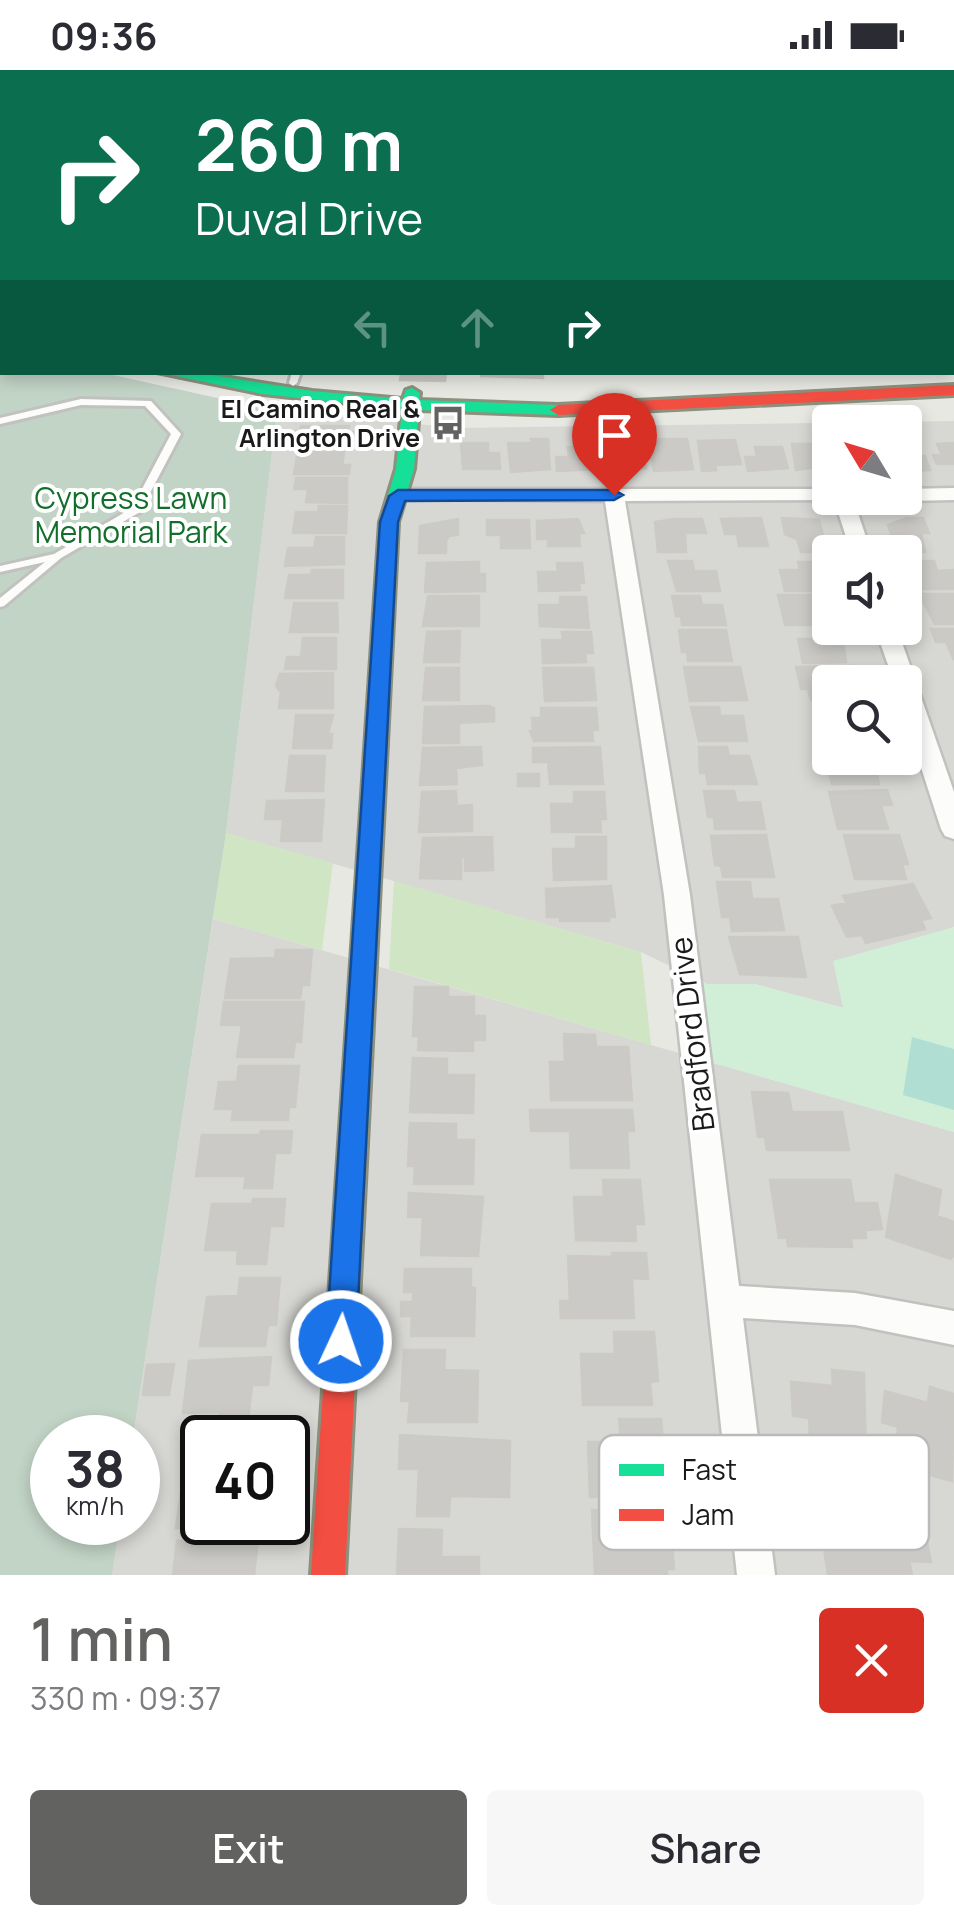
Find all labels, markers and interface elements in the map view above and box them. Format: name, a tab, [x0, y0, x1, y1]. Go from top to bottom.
text: 09:36	[50, 9, 157, 61]
text: 260 m	[195, 96, 403, 192]
icon: right	[30, 110, 160, 240]
text: Duval Drive	[195, 187, 423, 249]
icon: left	[345, 300, 400, 355]
icon: ahead	[450, 300, 505, 355]
icon: right	[555, 300, 610, 355]
place label: El Camino Real & Arlington Drive	[221, 391, 420, 455]
pin	[572, 393, 657, 496]
bus stop icon: El Camino Real & Arlington Drive	[429, 404, 467, 442]
north arrow	[812, 405, 922, 515]
map controls	[812, 405, 922, 775]
icon: arrive	[587, 408, 642, 463]
park label: Cypress Lawn Memorial Park	[35, 477, 228, 552]
button: sound	[812, 535, 922, 645]
button: search	[812, 665, 922, 775]
street label: Bradford Drive	[659, 935, 724, 1134]
position arrow	[289, 1289, 393, 1393]
speed limit sign: 40	[180, 1415, 310, 1545]
text: 38	[65, 1434, 125, 1502]
legend	[599, 1435, 929, 1550]
text: Fast	[682, 1450, 737, 1488]
text: km/h	[66, 1488, 124, 1523]
text: Jam	[682, 1495, 734, 1533]
text: 1 min	[30, 1597, 173, 1679]
button: close	[819, 1608, 924, 1713]
text: 330 m · 09:37	[30, 1676, 221, 1720]
button: Exit	[30, 1790, 467, 1905]
button: Share	[487, 1790, 924, 1905]

